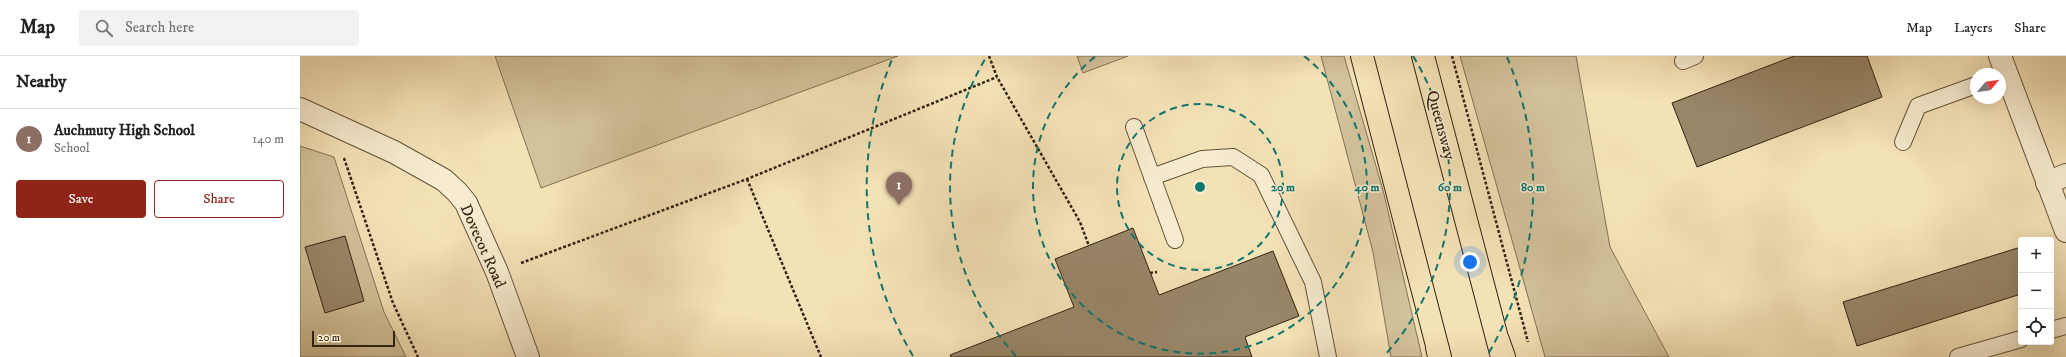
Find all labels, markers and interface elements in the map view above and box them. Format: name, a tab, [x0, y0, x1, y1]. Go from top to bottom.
search box	[79, 10, 359, 46]
text: Map	[20, 16, 55, 39]
icon: search	[93, 17, 115, 39]
text: Search here	[125, 18, 194, 37]
text: Map	[1906, 19, 1932, 37]
text: Layers	[1954, 19, 1992, 37]
text: Share	[2014, 19, 2046, 37]
north arrow	[1970, 68, 2006, 104]
text: Nearby	[16, 71, 66, 93]
street label: Queensway	[1422, 88, 1460, 162]
text: Auchmuty High School	[54, 121, 195, 140]
text: 1	[27, 131, 31, 147]
text: 140 m	[252, 131, 284, 147]
text: School	[54, 140, 90, 156]
pin: 1	[886, 172, 912, 205]
button: Save	[16, 180, 146, 218]
button: Share	[154, 180, 284, 218]
centre of rings	[1193, 180, 1207, 194]
text: 20 m	[1271, 180, 1295, 195]
text: 40 m	[1354, 180, 1379, 195]
text: 60 m	[1438, 180, 1462, 195]
text: 80 m	[1521, 180, 1545, 195]
street label: Dovecot Road	[456, 201, 510, 291]
map controls	[2018, 237, 2054, 345]
button: +	[2018, 237, 2054, 273]
your location	[1460, 252, 1480, 272]
button: −	[2018, 273, 2054, 309]
button: locate	[2018, 309, 2054, 345]
scale bar	[312, 329, 395, 348]
text: 20 m	[318, 331, 340, 345]

